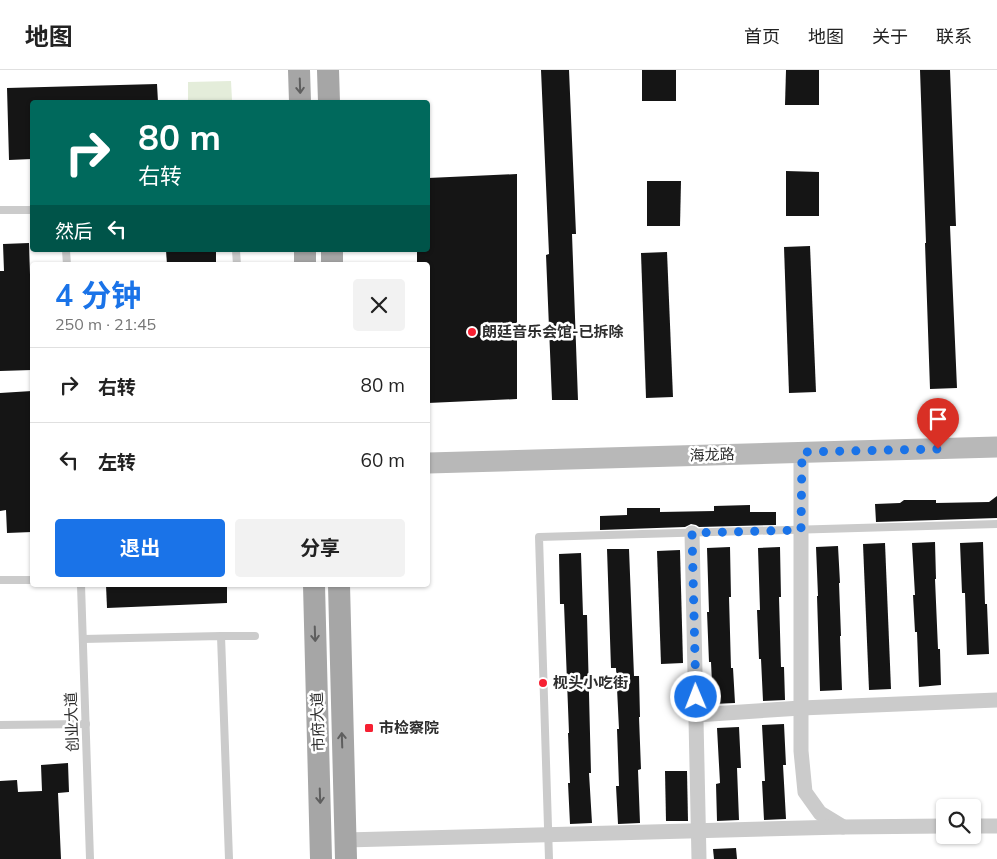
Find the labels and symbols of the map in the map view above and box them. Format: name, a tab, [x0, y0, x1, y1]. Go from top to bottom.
one-way arrow	[295, 78, 304, 94]
place label: 朗廷音乐会馆-已拆除	[482, 322, 624, 341]
marker: 朗廷音乐会馆-已拆除	[466, 326, 478, 338]
pin	[917, 398, 959, 449]
street label: 海龙路	[689, 444, 735, 465]
one-way arrow	[311, 625, 320, 641]
position arrow	[669, 670, 721, 722]
place label: 枧头小吃街	[553, 673, 628, 692]
marker: 枧头小吃街	[537, 677, 549, 689]
street label: 创业大道	[61, 692, 82, 752]
street label: 市府大道	[307, 692, 328, 752]
place label: 市检察院	[379, 718, 439, 737]
marker: 市检察院	[363, 722, 375, 734]
one-way arrow	[338, 733, 347, 749]
one-way arrow	[315, 788, 325, 804]

